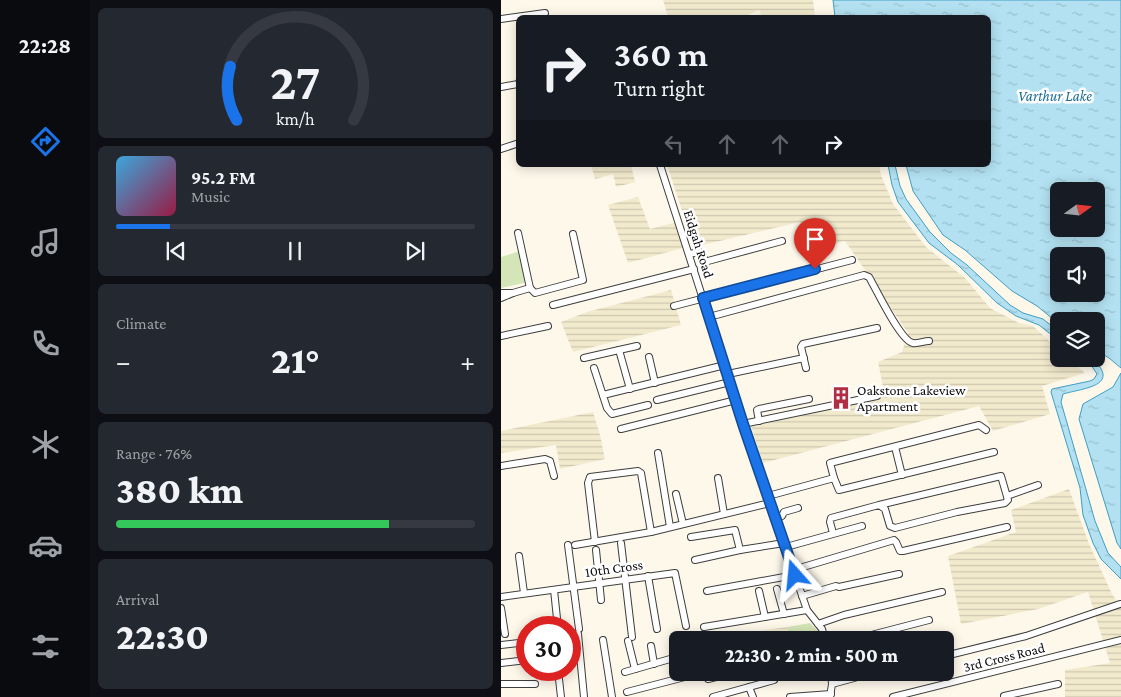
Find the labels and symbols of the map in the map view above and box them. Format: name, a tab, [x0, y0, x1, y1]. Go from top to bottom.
water label: Varthur Lake	[1018, 88, 1092, 104]
north arrow	[1050, 182, 1105, 238]
street label: Eidgah Road	[681, 208, 718, 281]
pin	[794, 218, 836, 269]
place label: Oakstone Lakeview Apartment	[857, 382, 966, 414]
building icon: Oakstone Lakeview Apartment	[828, 385, 854, 411]
position arrow	[768, 548, 820, 600]
street label: 10th Cross	[584, 556, 644, 580]
speed limit sign: 30	[516, 616, 581, 681]
street label: 3rd Cross Road	[962, 639, 1047, 675]

